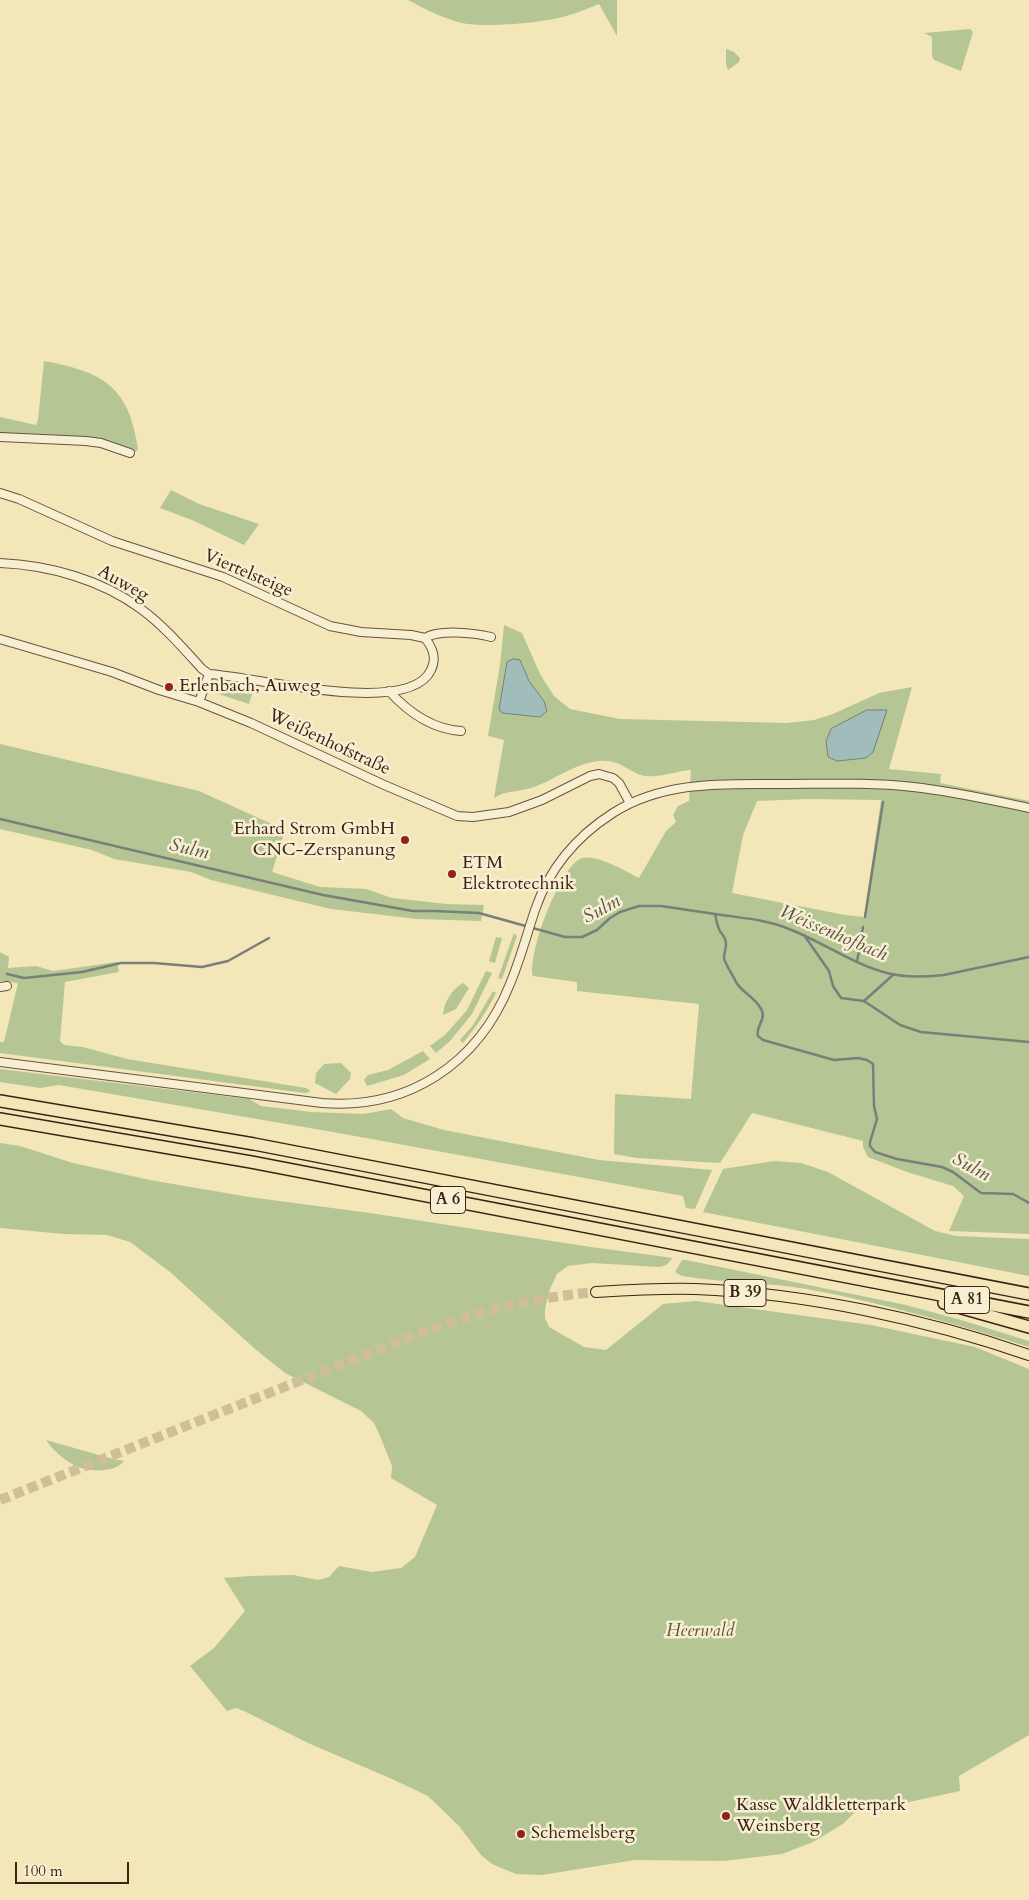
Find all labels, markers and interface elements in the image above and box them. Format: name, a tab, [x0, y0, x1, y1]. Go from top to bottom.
street label: Viertelsteige	[200, 546, 296, 602]
street label: Auweg	[94, 561, 152, 607]
place label: Erlenbach, Auweg	[179, 676, 320, 698]
marker: Erlenbach, Auweg	[163, 681, 175, 693]
street label: Weißenhofstraße	[264, 705, 394, 781]
place label: Erhard Strom GmbH CNC-Zerspanung	[233, 819, 395, 862]
water label: Sulm	[167, 834, 211, 866]
marker: Erhard Strom GmbH CNC-Zerspanung	[399, 834, 411, 846]
place label: ETM Elektrotechnik	[462, 853, 574, 896]
marker: ETM Elektrotechnik	[446, 868, 458, 880]
water label: Sulm	[579, 890, 625, 930]
water label: Weissenhofbach	[776, 901, 890, 967]
water label: Sulm	[948, 1149, 994, 1187]
road number: A 6	[430, 1186, 466, 1214]
road number: B 39	[724, 1280, 766, 1306]
road number: A 81	[944, 1286, 990, 1314]
park label: Heerwald	[666, 1621, 734, 1643]
place label: Kasse Waldkletterpark Weinsberg	[736, 1795, 906, 1838]
marker: Kasse Waldkletterpark Weinsberg	[720, 1810, 732, 1822]
place label: Schemelsberg	[531, 1823, 635, 1845]
marker: Schemelsberg	[515, 1828, 527, 1840]
scale bar	[18, 1852, 131, 1884]
text: 100 m	[23, 1861, 63, 1881]

